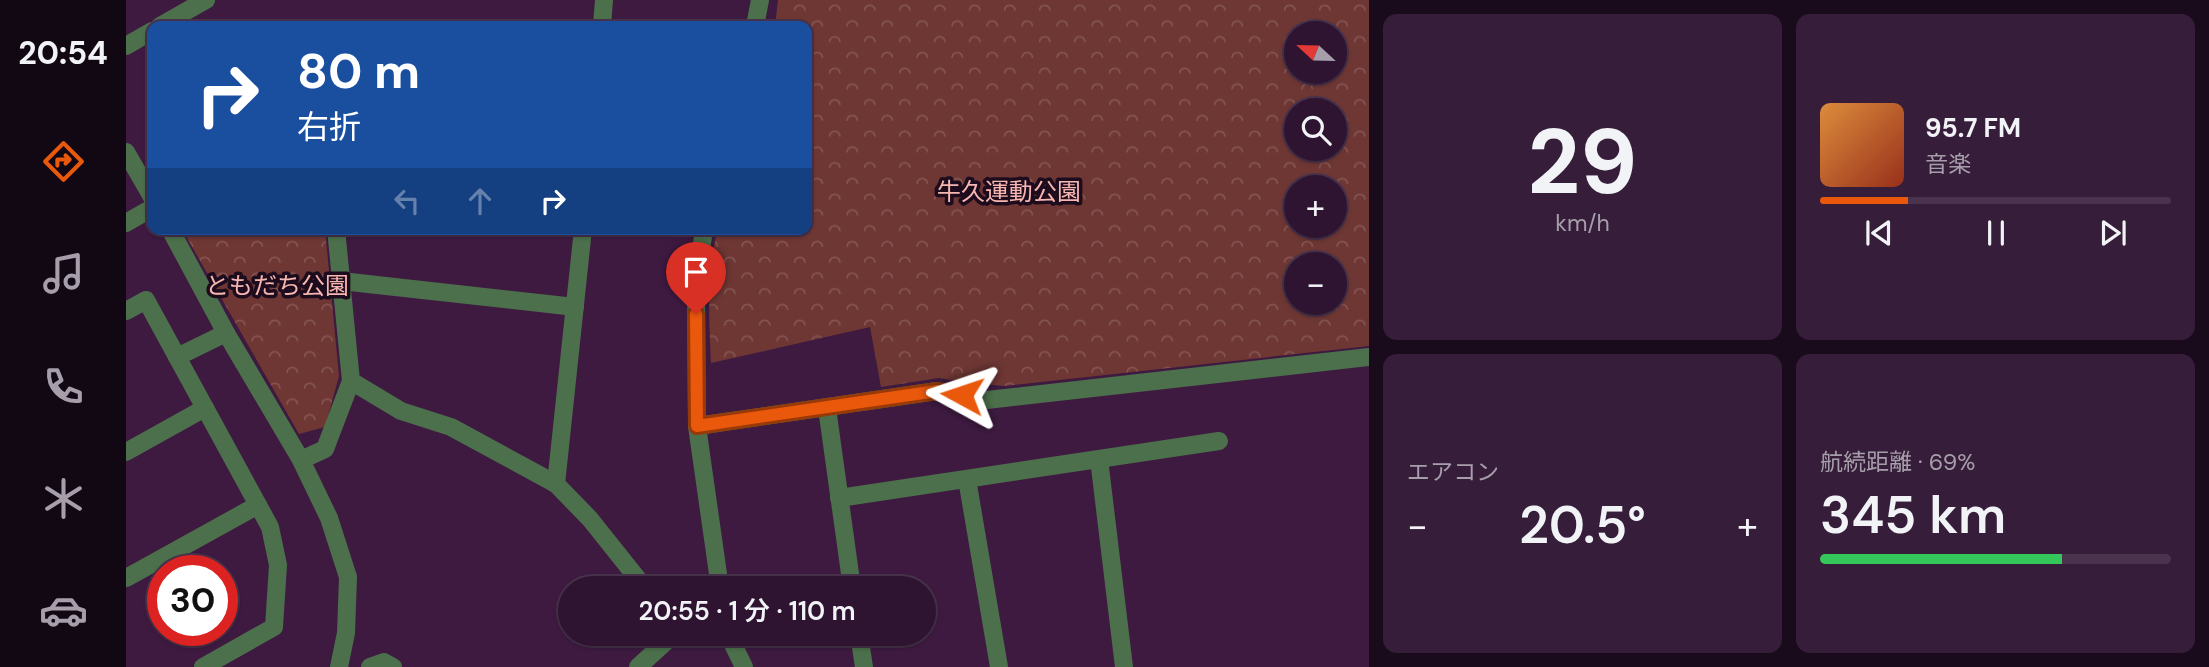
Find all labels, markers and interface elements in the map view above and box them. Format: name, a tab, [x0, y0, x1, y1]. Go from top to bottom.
north arrow	[1284, 21, 1348, 84]
map controls	[1284, 21, 1347, 315]
text: 20:54	[18, 32, 108, 74]
text: 80 m	[297, 39, 420, 103]
icon: right	[182, 49, 273, 140]
button: search	[1284, 98, 1347, 161]
text: 29	[1528, 103, 1637, 221]
text: 右折	[297, 106, 361, 148]
text: 95.7 FM	[1925, 111, 2021, 145]
icon: directions	[39, 137, 88, 186]
text: 音楽	[1925, 149, 1971, 179]
button: +	[1284, 175, 1347, 238]
park label: 牛久運動公園	[937, 176, 1081, 207]
icon: left	[388, 182, 426, 220]
icon: ahead	[461, 182, 499, 220]
icon: right	[534, 182, 572, 220]
text: km/h	[1555, 208, 1610, 238]
icon: previous	[1860, 214, 1898, 252]
icon: pause	[1977, 214, 2015, 252]
icon: next	[2094, 214, 2132, 252]
pin	[666, 242, 726, 314]
icon: music	[39, 249, 88, 298]
button: −	[1284, 252, 1347, 315]
icon: arrive	[677, 253, 715, 291]
park label: ともだち公園	[205, 270, 349, 301]
position arrow	[925, 358, 999, 432]
icon: phone	[39, 362, 88, 411]
text: 航続距離 · 69%	[1820, 447, 1975, 477]
text: エアコン	[1407, 457, 1499, 487]
icon: climate	[39, 474, 88, 523]
text: 345 km	[1820, 481, 2006, 549]
text: 20.5°	[1519, 491, 1646, 559]
text: −	[1407, 501, 1428, 551]
text: +	[1737, 501, 1758, 551]
speed limit sign: 30	[147, 555, 238, 646]
icon: car	[39, 586, 88, 635]
text: 20:55 · 1 分 · 110 m	[638, 594, 856, 628]

